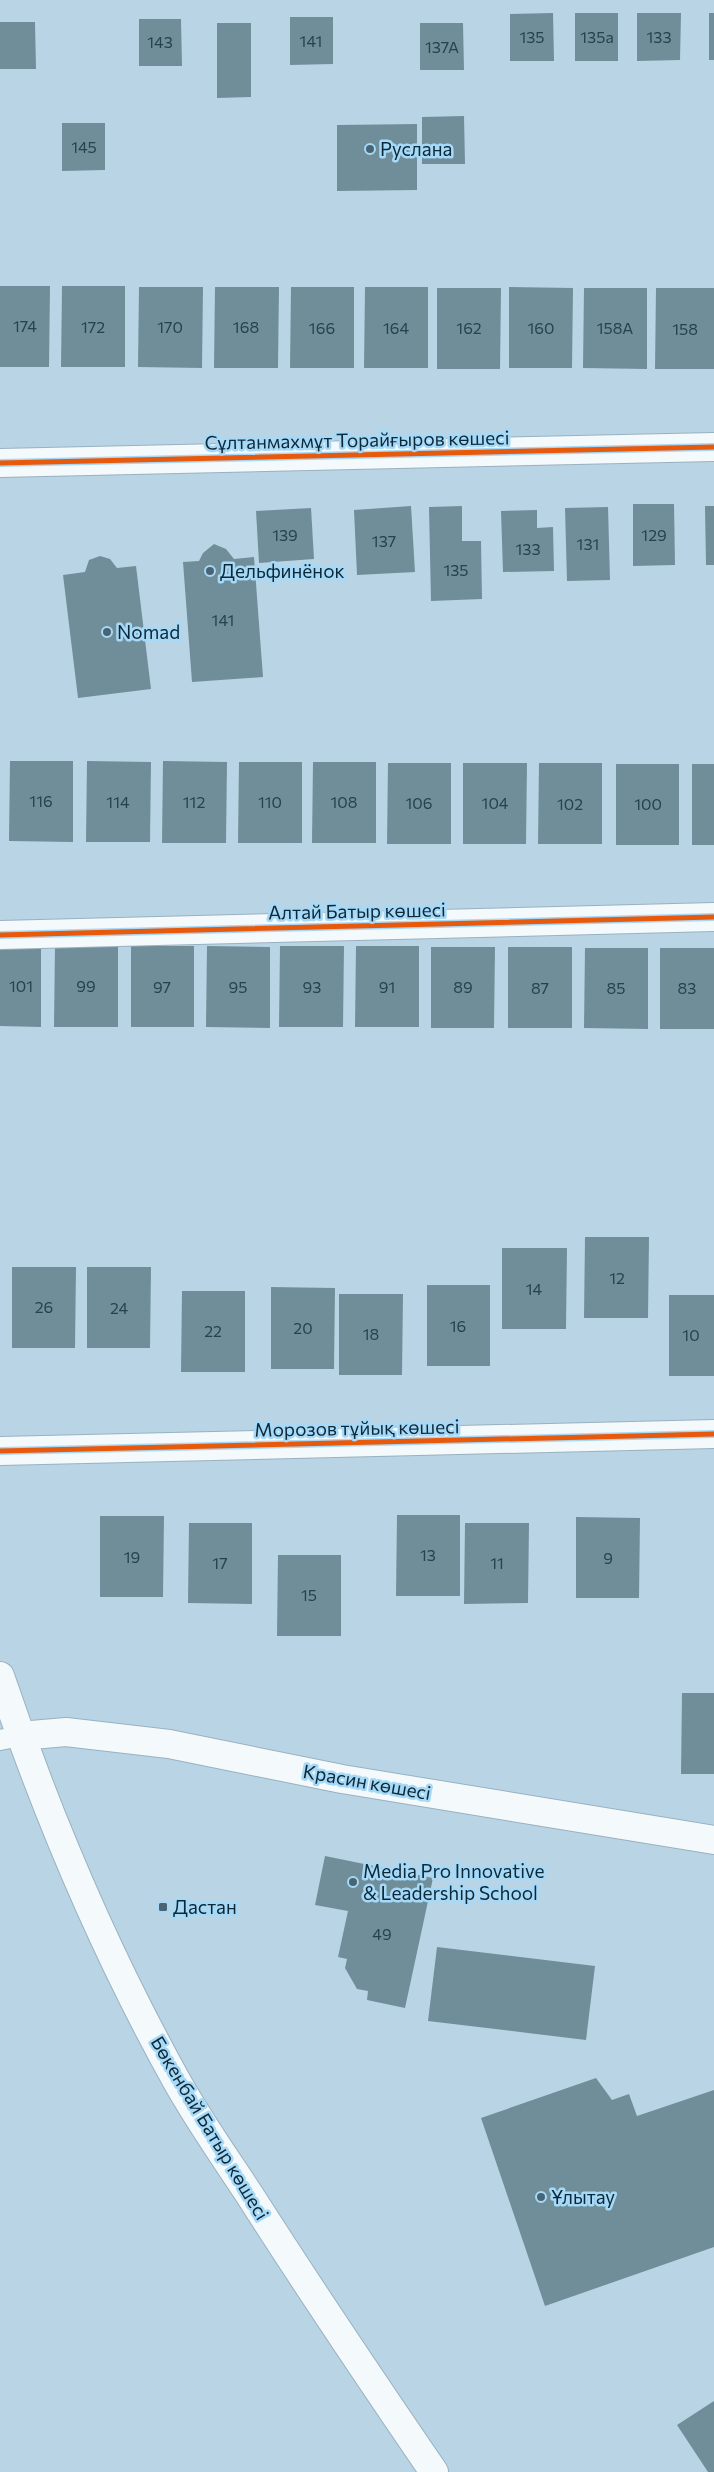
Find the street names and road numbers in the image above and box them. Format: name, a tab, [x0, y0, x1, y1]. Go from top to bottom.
street label: Сұлтанмахмұт Торайғыров көшесі	[204, 425, 510, 454]
street label: Алтай Батыр көшесі	[268, 897, 446, 924]
street label: Морозов тұйық көшесі	[254, 1414, 460, 1441]
street label: Красин көшесі	[301, 1759, 433, 1804]
street label: Бөкенбай Батыр көшесі	[146, 2032, 274, 2224]

